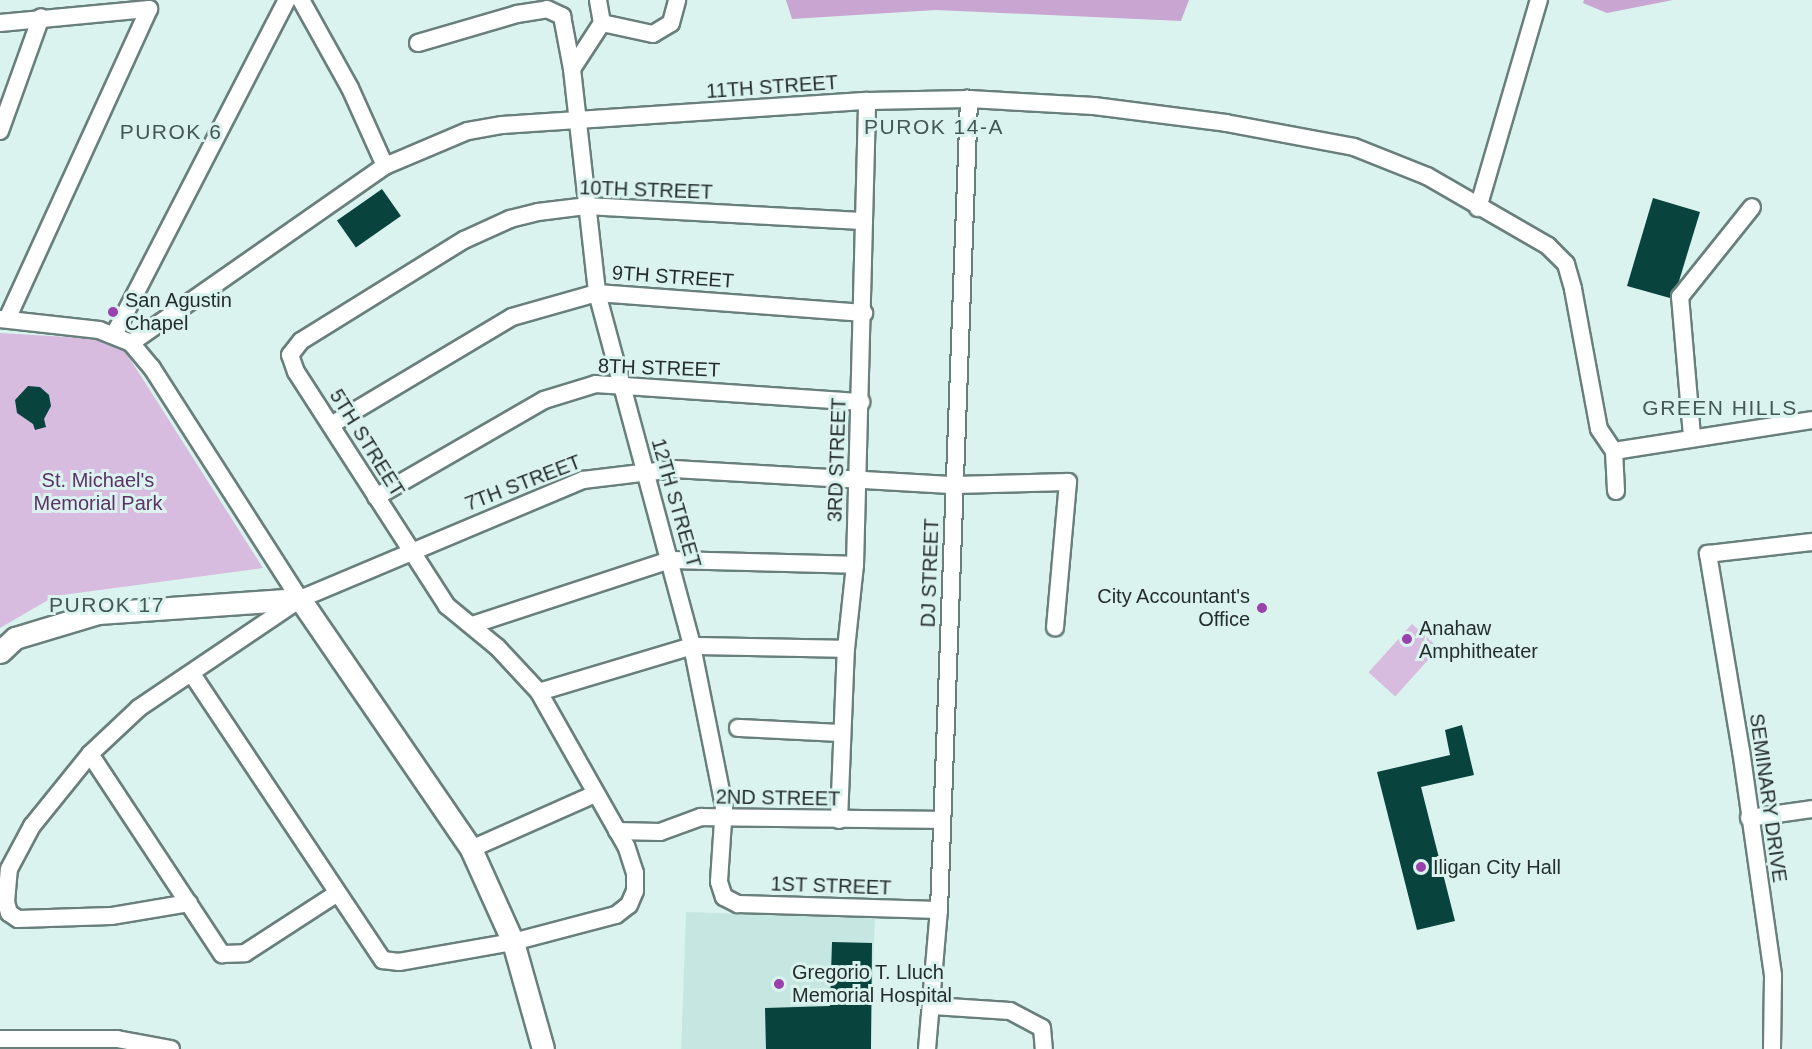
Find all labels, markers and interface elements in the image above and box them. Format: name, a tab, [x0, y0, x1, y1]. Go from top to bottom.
street label: 11TH STREET	[705, 70, 839, 104]
district label: PUROK 14-A	[864, 114, 1004, 140]
district label: PUROK 6	[120, 119, 222, 145]
street label: 10TH STREET	[579, 176, 713, 204]
street label: 9TH STREET	[611, 261, 735, 293]
place label: San Agustin Chapel	[125, 288, 233, 335]
marker: San Agustin Chapel	[106, 305, 120, 319]
street label: 8TH STREET	[598, 354, 720, 382]
street label: 5TH STREET	[324, 385, 410, 501]
district label: GREEN HILLS	[1642, 395, 1798, 421]
street label: 3RD STREET	[823, 397, 851, 523]
street label: 12TH STREET	[646, 436, 706, 570]
street label: 7TH STREET	[462, 450, 584, 516]
park label: St. Michael's Memorial Park	[34, 468, 162, 515]
street label: DJ STREET	[916, 518, 944, 628]
place label: City Accountant's Office	[1096, 584, 1250, 631]
district label: PUROK 17	[49, 592, 165, 618]
marker: City Accountant's Office	[1255, 601, 1269, 615]
place label: Anahaw Amphitheater	[1419, 616, 1538, 663]
marker: Anahaw Amphitheater	[1400, 632, 1414, 646]
street label: SEMINARY DRIVE	[1744, 712, 1792, 884]
street label: 2ND STREET	[716, 785, 840, 811]
place label: Iligan City Hall	[1433, 855, 1561, 879]
marker: Iligan City Hall	[1414, 860, 1428, 874]
street label: 1ST STREET	[770, 872, 892, 900]
place label: Gregorio T. Lluch Memorial Hospital	[792, 960, 952, 1007]
marker: Gregorio T. Lluch Memorial Hospital	[770, 975, 788, 993]

